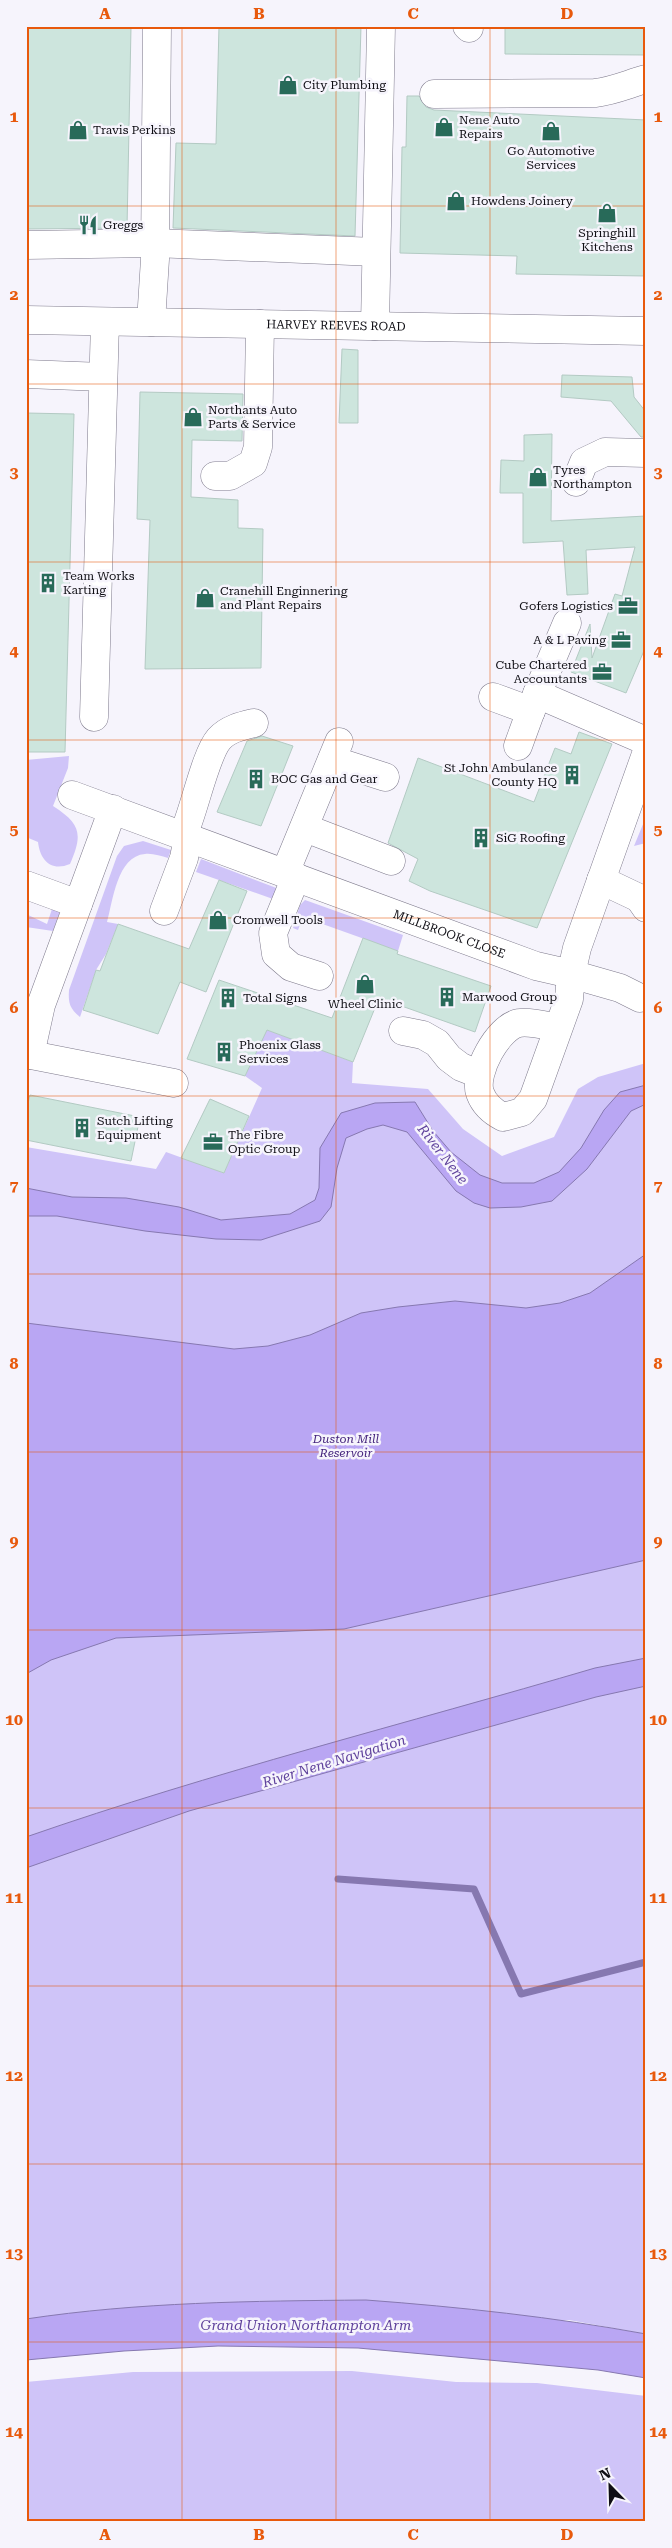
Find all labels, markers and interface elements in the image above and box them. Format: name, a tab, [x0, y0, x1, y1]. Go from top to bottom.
text: A	[99, 4, 111, 23]
text: B	[253, 4, 265, 23]
text: C	[407, 4, 419, 23]
text: D	[561, 4, 574, 23]
shop icon: City Plumbing	[277, 74, 299, 96]
place label: City Plumbing	[303, 78, 386, 92]
text: 1	[10, 107, 19, 126]
text: 1	[654, 107, 663, 126]
place label: Nene Auto Repairs	[459, 113, 520, 141]
shop icon: Nene Auto Repairs	[433, 116, 455, 138]
shop icon: Travis Perkins	[67, 119, 89, 141]
shop icon: Go Automotive Services	[540, 120, 562, 142]
place label: Travis Perkins	[93, 123, 176, 137]
place label: Go Automotive Services	[507, 144, 595, 172]
shop icon: Howdens Joinery	[445, 190, 467, 212]
place label: Howdens Joinery	[471, 194, 574, 208]
shop icon: Springhill Kitchens	[596, 202, 618, 224]
restaurant icon: Greggs	[77, 214, 99, 236]
place label: Greggs	[103, 218, 143, 232]
place label: Springhill Kitchens	[578, 226, 636, 254]
text: 2	[10, 285, 19, 304]
text: 2	[654, 285, 663, 304]
street label: HARVEY REEVES ROAD	[266, 317, 406, 334]
place label: Northants Auto Parts & Service	[208, 403, 297, 431]
shop icon: Northants Auto Parts & Service	[182, 406, 204, 428]
text: 3	[10, 463, 19, 482]
place label: Tyres Northampton	[553, 463, 632, 491]
text: 3	[654, 463, 663, 482]
shop icon: Tyres Northampton	[527, 466, 549, 488]
place label: Team Works Karting	[63, 569, 135, 597]
building icon: Team Works Karting	[37, 572, 59, 594]
place label: Cranehill Enginnering and Plant Repairs	[220, 584, 348, 612]
shop icon: Cranehill Enginnering and Plant Repairs	[194, 587, 216, 609]
office icon: Gofers Logistics	[617, 595, 639, 617]
place label: Gofers Logistics	[519, 599, 613, 613]
office icon: A & L Paving	[610, 629, 632, 651]
place label: A & L Paving	[533, 633, 606, 647]
text: 4	[10, 641, 19, 660]
text: 4	[654, 641, 663, 660]
place label: Cube Chartered Accountants	[495, 658, 587, 686]
office icon: Cube Chartered Accountants	[591, 661, 613, 683]
place label: St John Ambulance County HQ	[444, 761, 557, 789]
building icon: St John Ambulance County HQ	[561, 764, 583, 786]
building icon: BOC Gas and Gear	[245, 768, 267, 790]
place label: BOC Gas and Gear	[271, 772, 378, 786]
text: 5	[10, 820, 19, 839]
text: 5	[654, 820, 663, 839]
building icon: SiG Roofing	[470, 827, 492, 849]
place label: SiG Roofing	[496, 831, 565, 845]
street label: MILLBROOK CLOSE	[391, 907, 507, 961]
shop icon: Cromwell Tools	[207, 909, 229, 931]
place label: Cromwell Tools	[233, 913, 323, 927]
shop icon: Wheel Clinic	[354, 973, 376, 995]
building icon: Marwood Group	[436, 986, 458, 1008]
building icon: Total Signs	[217, 987, 239, 1009]
place label: Marwood Group	[462, 990, 557, 1004]
place label: Total Signs	[243, 991, 307, 1005]
place label: Wheel Clinic	[328, 997, 402, 1011]
text: 6	[10, 998, 19, 1017]
text: 6	[654, 998, 663, 1017]
place label: Phoenix Glass Services	[239, 1038, 321, 1066]
building icon: Phoenix Glass Services	[213, 1041, 235, 1063]
place label: Sutch Lifting Equipment	[97, 1114, 173, 1142]
building icon: Sutch Lifting Equipment	[71, 1117, 93, 1139]
water label: River Nene	[414, 1120, 471, 1187]
place label: The Fibre Optic Group	[228, 1128, 300, 1156]
office icon: The Fibre Optic Group	[202, 1131, 224, 1153]
text: 7	[10, 1176, 19, 1195]
text: 7	[654, 1176, 663, 1195]
text: 8	[10, 1354, 19, 1373]
text: 8	[654, 1354, 663, 1373]
park label: Duston Mill Reservoir	[312, 1432, 380, 1460]
text: 9	[10, 1532, 19, 1551]
text: 9	[654, 1532, 663, 1551]
text: 10	[5, 1710, 23, 1729]
text: 10	[649, 1710, 667, 1729]
water label: River Nene Navigation	[260, 1731, 408, 1791]
text: 11	[5, 1888, 23, 1907]
text: 11	[649, 1888, 667, 1907]
text: 12	[5, 2066, 23, 2085]
text: 12	[649, 2066, 667, 2085]
text: 13	[5, 2244, 23, 2263]
text: 13	[649, 2244, 667, 2263]
water label: Grand Union Northampton Arm	[201, 2317, 411, 2333]
text: 14	[5, 2422, 23, 2441]
text: 14	[649, 2422, 667, 2441]
north arrow	[584, 2460, 634, 2510]
text: N	[597, 2464, 613, 2484]
text: A	[99, 2525, 111, 2544]
text: B	[253, 2525, 265, 2544]
text: C	[407, 2525, 419, 2544]
text: D	[561, 2525, 574, 2544]

